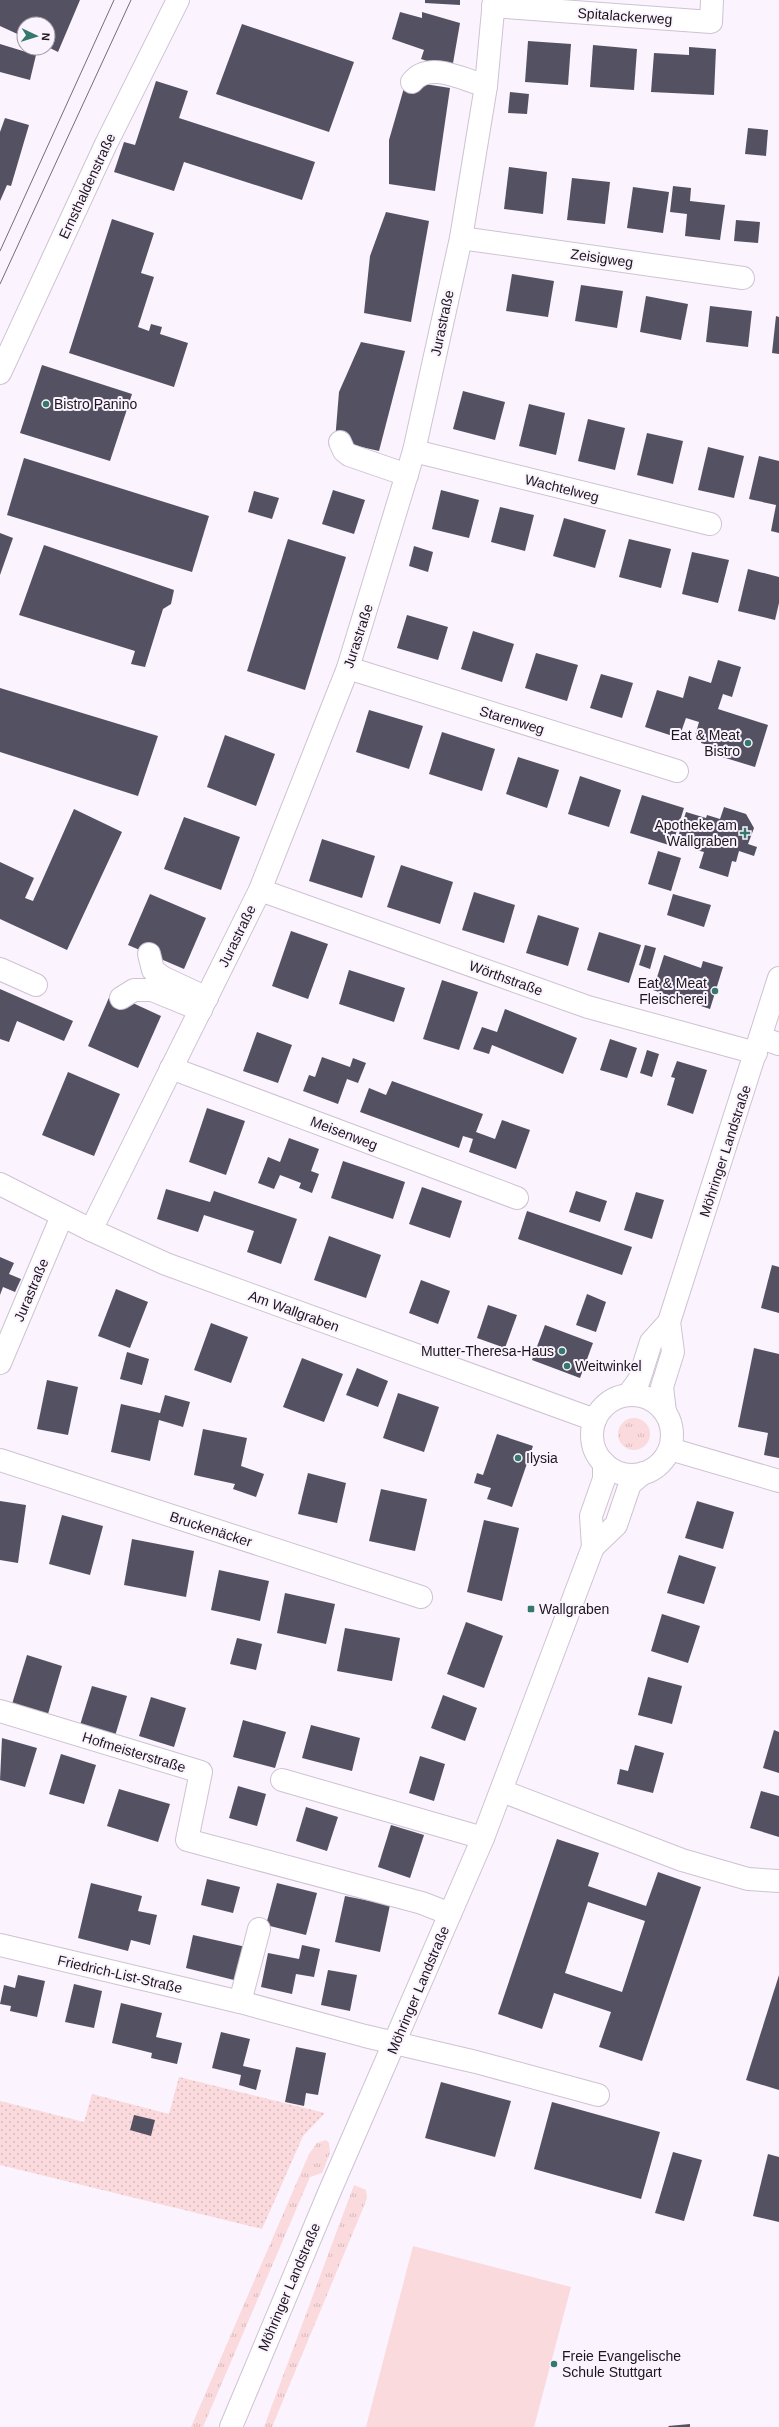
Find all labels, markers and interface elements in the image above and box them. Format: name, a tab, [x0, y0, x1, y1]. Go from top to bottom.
street label: Spitalackerweg	[577, 5, 673, 27]
north arrow	[16, 16, 56, 56]
text: N	[40, 32, 52, 41]
street label: Ernsthaldenstraße	[56, 131, 119, 241]
street label: Zeisigweg	[570, 246, 634, 270]
street label: Jurastraße	[427, 288, 457, 357]
place label: Bistro Panino	[54, 396, 137, 412]
marker: Bistro Panino	[41, 399, 51, 409]
street label: Wachtelweg	[523, 471, 601, 505]
street label: Jurastraße	[340, 602, 376, 670]
street label: Starenweg	[478, 703, 546, 737]
place label: Eat & Meat Bistro	[671, 727, 740, 759]
marker: Eat & Meat Bistro	[743, 738, 753, 748]
place label: Apotheke am Wallgraben	[655, 817, 737, 849]
marker: Apotheke am Wallgraben	[740, 828, 750, 838]
street label: Jurastraße	[215, 902, 259, 970]
street label: Wörthstraße	[467, 957, 545, 999]
place label: Eat & Meat Fleischerei	[638, 975, 707, 1007]
marker: Eat & Meat Fleischerei	[710, 986, 720, 996]
street label: Möhringer Landstraße	[696, 1083, 754, 1219]
street label: Meisenweg	[308, 1113, 380, 1153]
street label: Jurastraße	[11, 1256, 52, 1324]
street label: Am Wallgraben	[247, 1287, 341, 1335]
place label: Mutter-Theresa-Haus	[421, 1343, 554, 1359]
marker: Mutter-Theresa-Haus	[557, 1346, 567, 1356]
place label: Weitwinkel	[575, 1358, 642, 1374]
marker: Weitwinkel	[562, 1361, 572, 1371]
place label: Ilysia	[526, 1450, 558, 1466]
marker: Ilysia	[513, 1453, 523, 1463]
street label: Bruckenäcker	[168, 1508, 254, 1550]
place label: Wallgraben	[539, 1601, 609, 1617]
marker: Wallgraben	[526, 1604, 536, 1614]
street label: Hofmeisterstraße	[80, 1729, 188, 1775]
street label: Möhringer Landstraße	[384, 1923, 452, 2057]
street label: Friedrich-List-Straße	[56, 1952, 184, 1996]
street label: Möhringer Landstraße	[255, 2220, 323, 2354]
place label: Freie Evangelische Schule Stuttgart	[562, 2348, 681, 2380]
marker: Freie Evangelische Schule Stuttgart	[549, 2359, 559, 2369]

